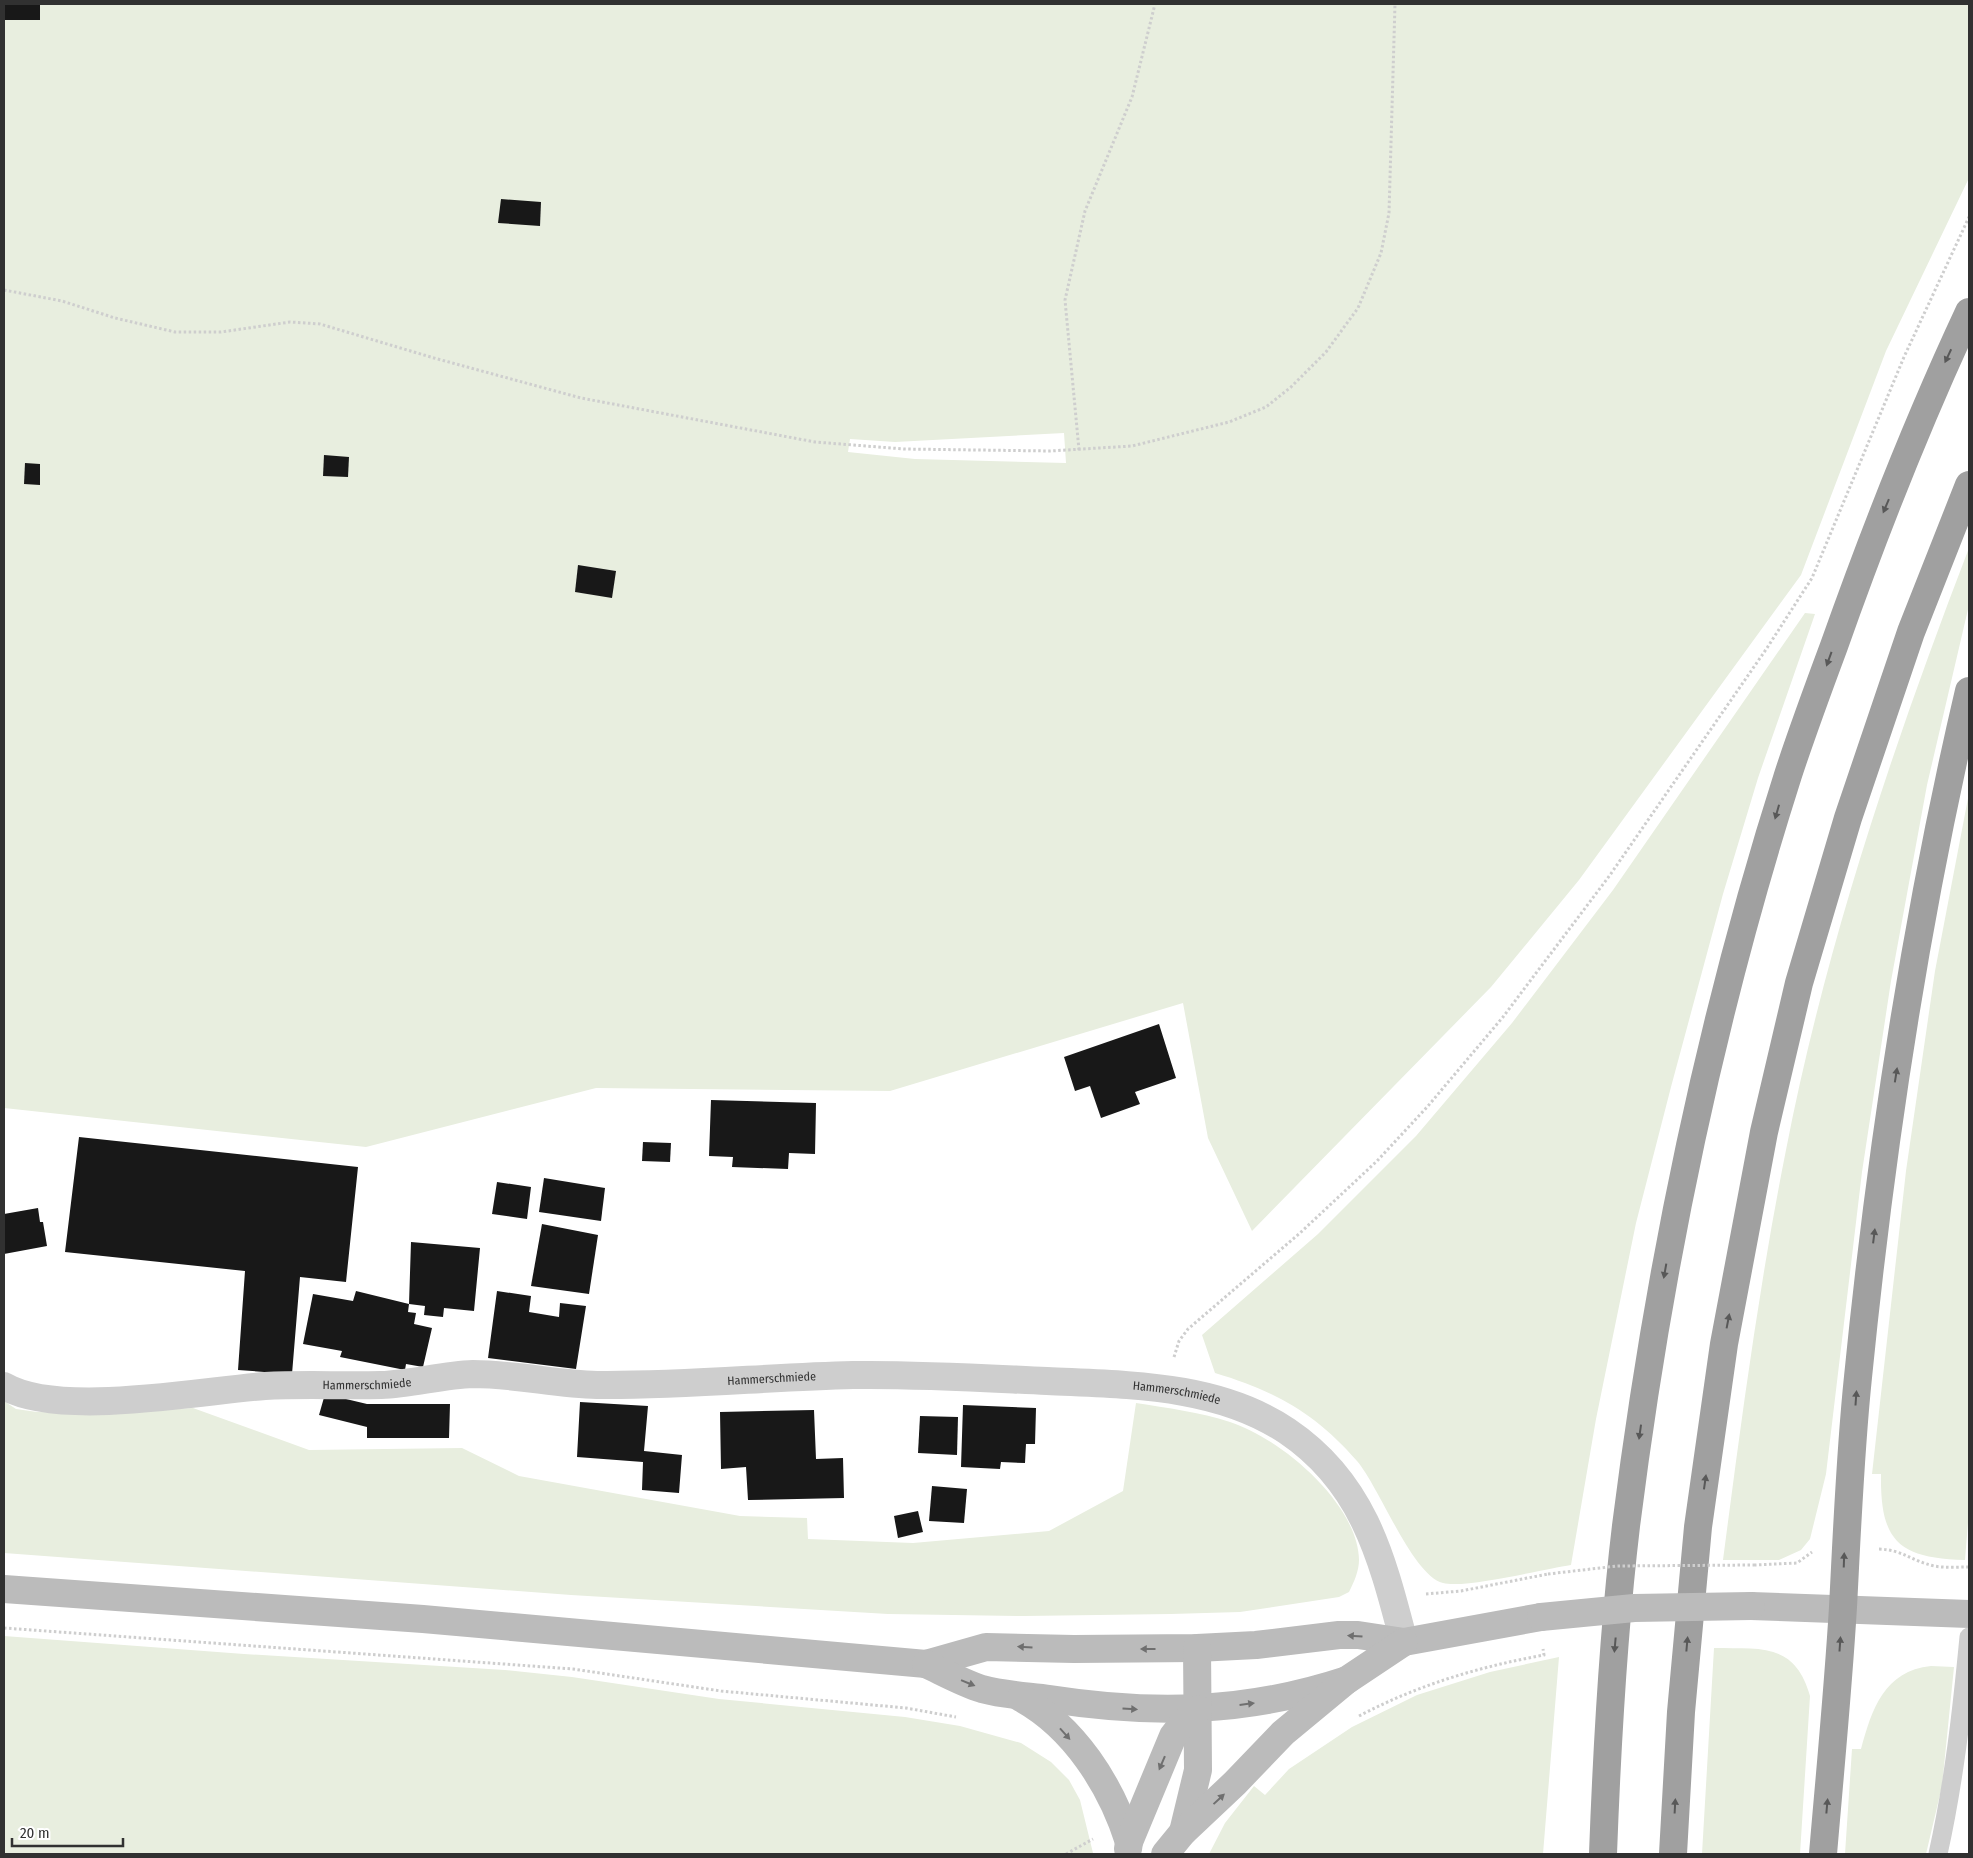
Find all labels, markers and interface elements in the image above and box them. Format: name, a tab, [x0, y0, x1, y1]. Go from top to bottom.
one-way arrow	[1944, 349, 1952, 363]
one-way arrow	[1881, 499, 1889, 513]
one-way arrow	[1825, 651, 1832, 666]
one-way arrow	[1773, 805, 1781, 820]
one-way arrow	[1892, 1067, 1900, 1083]
one-way arrow	[1870, 1228, 1878, 1244]
one-way arrow	[1661, 1263, 1669, 1279]
one-way arrow	[1725, 1313, 1733, 1329]
street label: Hammerschmiede	[727, 1369, 816, 1388]
street label: Hammerschmiede	[323, 1375, 412, 1392]
street label: Hammerschmiede	[1132, 1379, 1222, 1407]
one-way arrow	[1852, 1390, 1860, 1406]
one-way arrow	[1636, 1424, 1644, 1440]
one-way arrow	[1701, 1474, 1709, 1490]
one-way arrow	[1841, 1552, 1849, 1568]
one-way arrow	[1347, 1631, 1363, 1639]
one-way arrow	[1683, 1635, 1691, 1651]
one-way arrow	[1836, 1635, 1844, 1651]
one-way arrow	[1611, 1637, 1619, 1653]
one-way arrow	[1017, 1643, 1033, 1651]
one-way arrow	[1140, 1645, 1156, 1653]
one-way arrow	[961, 1680, 975, 1688]
one-way arrow	[1239, 1700, 1255, 1708]
one-way arrow	[1123, 1705, 1139, 1713]
one-way arrow	[1059, 1727, 1071, 1739]
one-way arrow	[1158, 1756, 1166, 1770]
one-way arrow	[1212, 1793, 1224, 1805]
one-way arrow	[1672, 1797, 1680, 1813]
one-way arrow	[1823, 1797, 1831, 1813]
scale bar	[12, 1816, 124, 1848]
text: 20 m	[20, 1824, 50, 1842]

